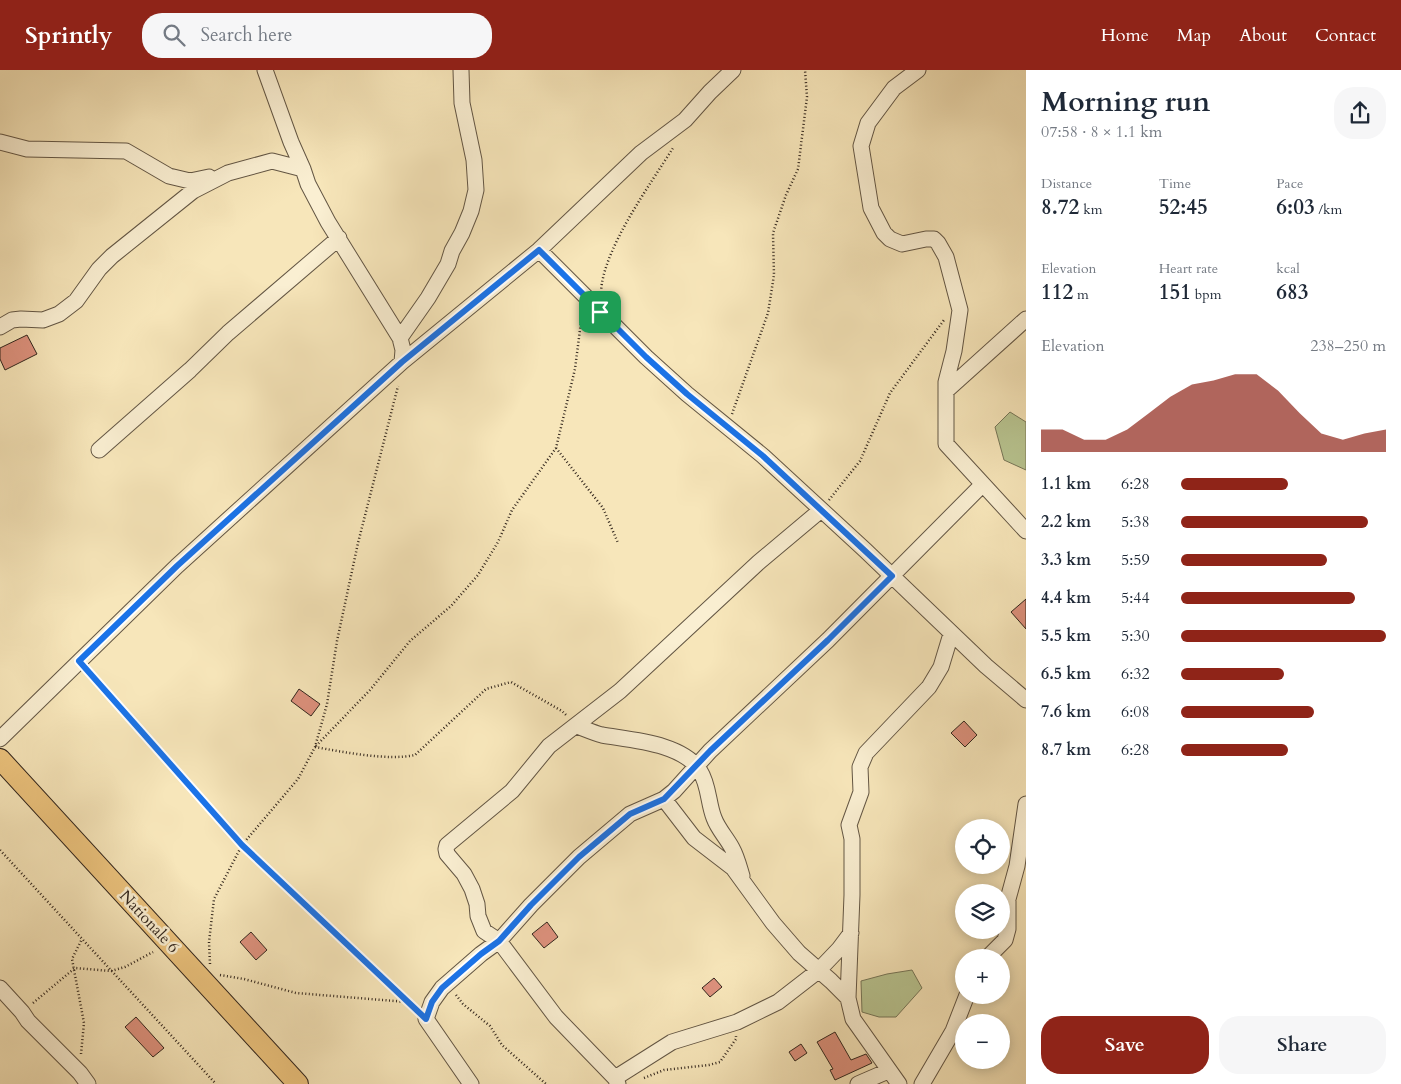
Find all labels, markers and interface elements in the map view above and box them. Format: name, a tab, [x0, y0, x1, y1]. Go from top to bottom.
search box	[142, 13, 492, 58]
text: Sprintly	[25, 19, 112, 52]
icon: search	[160, 21, 188, 49]
text: Search here	[200, 22, 292, 48]
text: Home	[1101, 23, 1149, 48]
text: Map	[1177, 23, 1211, 48]
text: About	[1239, 23, 1287, 48]
text: Contact	[1315, 23, 1376, 48]
text: Morning run	[1041, 83, 1210, 121]
button: share	[1334, 87, 1386, 139]
text: 07:58 · 8 × 1.1 km	[1041, 121, 1162, 143]
text: Distance	[1041, 174, 1092, 193]
text: Time	[1159, 174, 1191, 193]
text: Pace	[1276, 174, 1303, 193]
text: 8.72	[1041, 193, 1079, 222]
text: 52:45	[1159, 193, 1208, 222]
text: 6:03	[1276, 193, 1315, 222]
text: km	[1079, 200, 1102, 219]
text: /km	[1315, 200, 1342, 219]
text: Elevation	[1041, 259, 1097, 278]
text: Heart rate	[1159, 259, 1218, 278]
text: kcal	[1276, 259, 1300, 278]
text: 112	[1041, 278, 1073, 307]
text: 151	[1159, 278, 1191, 307]
text: 683	[1276, 278, 1309, 307]
text: m	[1073, 285, 1089, 304]
text: bpm	[1191, 285, 1222, 304]
pin	[579, 291, 621, 333]
icon: arrive	[586, 298, 614, 326]
text: Elevation	[1041, 335, 1105, 357]
text: 238–250 m	[1310, 335, 1386, 357]
text: 1.1 km	[1041, 473, 1091, 495]
text: 6:28	[1121, 473, 1150, 495]
text: 2.2 km	[1041, 511, 1091, 533]
text: 5:38	[1121, 511, 1150, 533]
text: 3.3 km	[1041, 549, 1091, 571]
text: 5:59	[1121, 549, 1150, 571]
text: 4.4 km	[1041, 587, 1091, 609]
text: 5:44	[1121, 587, 1150, 609]
text: 5.5 km	[1041, 625, 1091, 647]
text: 5:30	[1121, 625, 1150, 647]
text: 6.5 km	[1041, 663, 1091, 685]
text: 6:32	[1121, 663, 1150, 685]
text: 7.6 km	[1041, 701, 1091, 723]
text: 6:08	[1121, 701, 1150, 723]
text: 8.7 km	[1041, 739, 1091, 761]
text: 6:28	[1121, 739, 1150, 761]
map controls	[955, 819, 1010, 1069]
button: locate	[955, 819, 1010, 874]
button: layers	[955, 884, 1010, 939]
street label: Nationale 6	[114, 885, 184, 958]
button: +	[955, 949, 1010, 1004]
button: −	[955, 1014, 1010, 1069]
button: Save	[1041, 1016, 1209, 1074]
button: Share	[1219, 1016, 1386, 1074]

